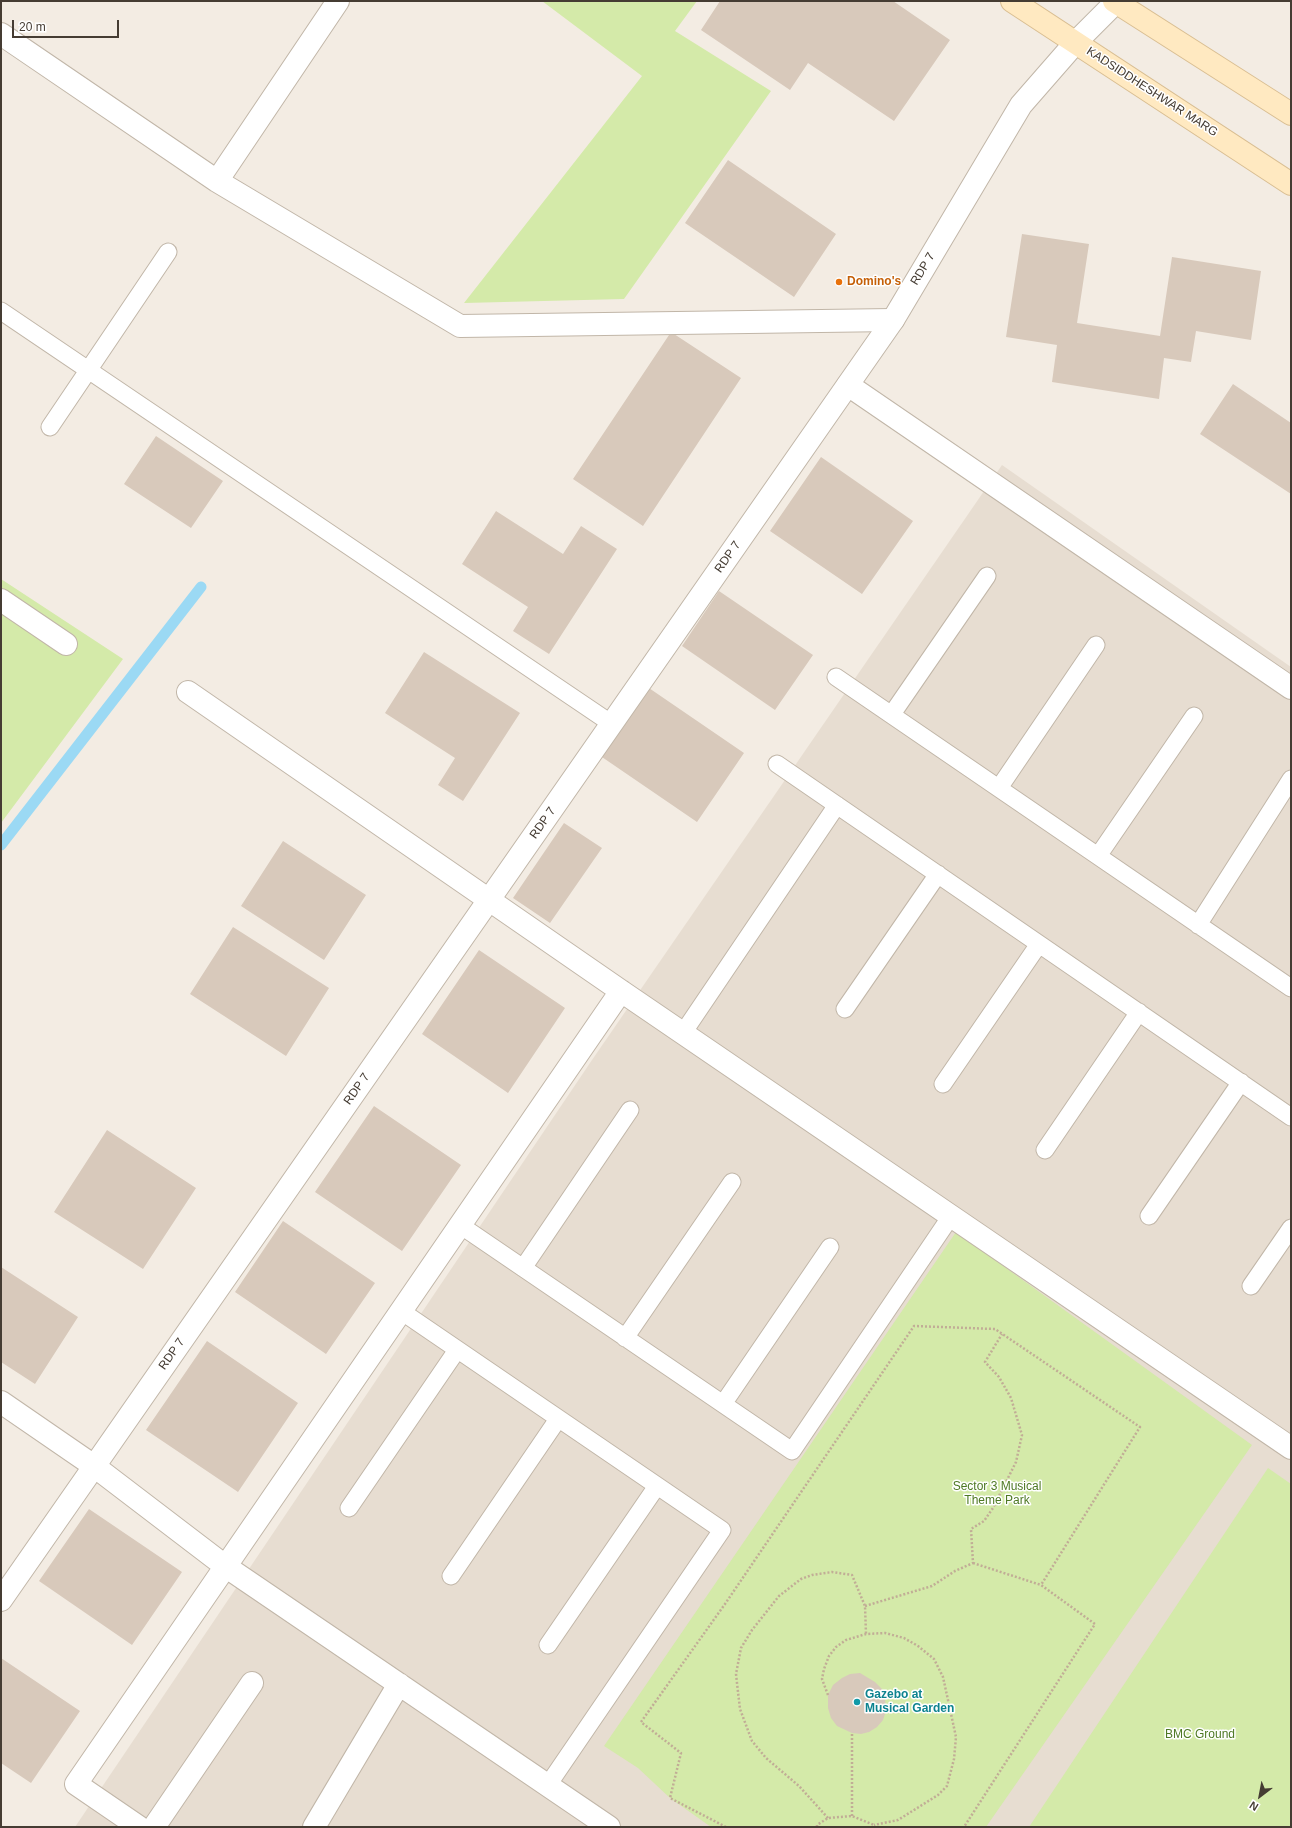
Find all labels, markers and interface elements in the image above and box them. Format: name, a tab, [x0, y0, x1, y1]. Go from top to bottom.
scale bar	[14, 12, 121, 38]
text: 20 m	[19, 20, 46, 34]
street label: KADSIDDHESHWAR MARG	[1084, 44, 1220, 140]
street label: RDP 7	[908, 250, 938, 288]
place label: Domino's	[847, 275, 901, 289]
marker: Domino's	[834, 277, 844, 287]
street label: RDP 7	[712, 538, 744, 576]
street label: RDP 7	[527, 804, 559, 842]
street label: RDP 7	[341, 1070, 373, 1108]
street label: RDP 7	[156, 1335, 188, 1373]
park label: Sector 3 Musical Theme Park	[953, 1480, 1041, 1508]
place label: Gazebo at Musical Garden	[865, 1688, 954, 1716]
marker: Gazebo at Musical Garden	[852, 1697, 862, 1707]
park label: BMC Ground	[1165, 1728, 1235, 1742]
north arrow	[1240, 1776, 1280, 1816]
text: N	[1247, 1799, 1260, 1813]

